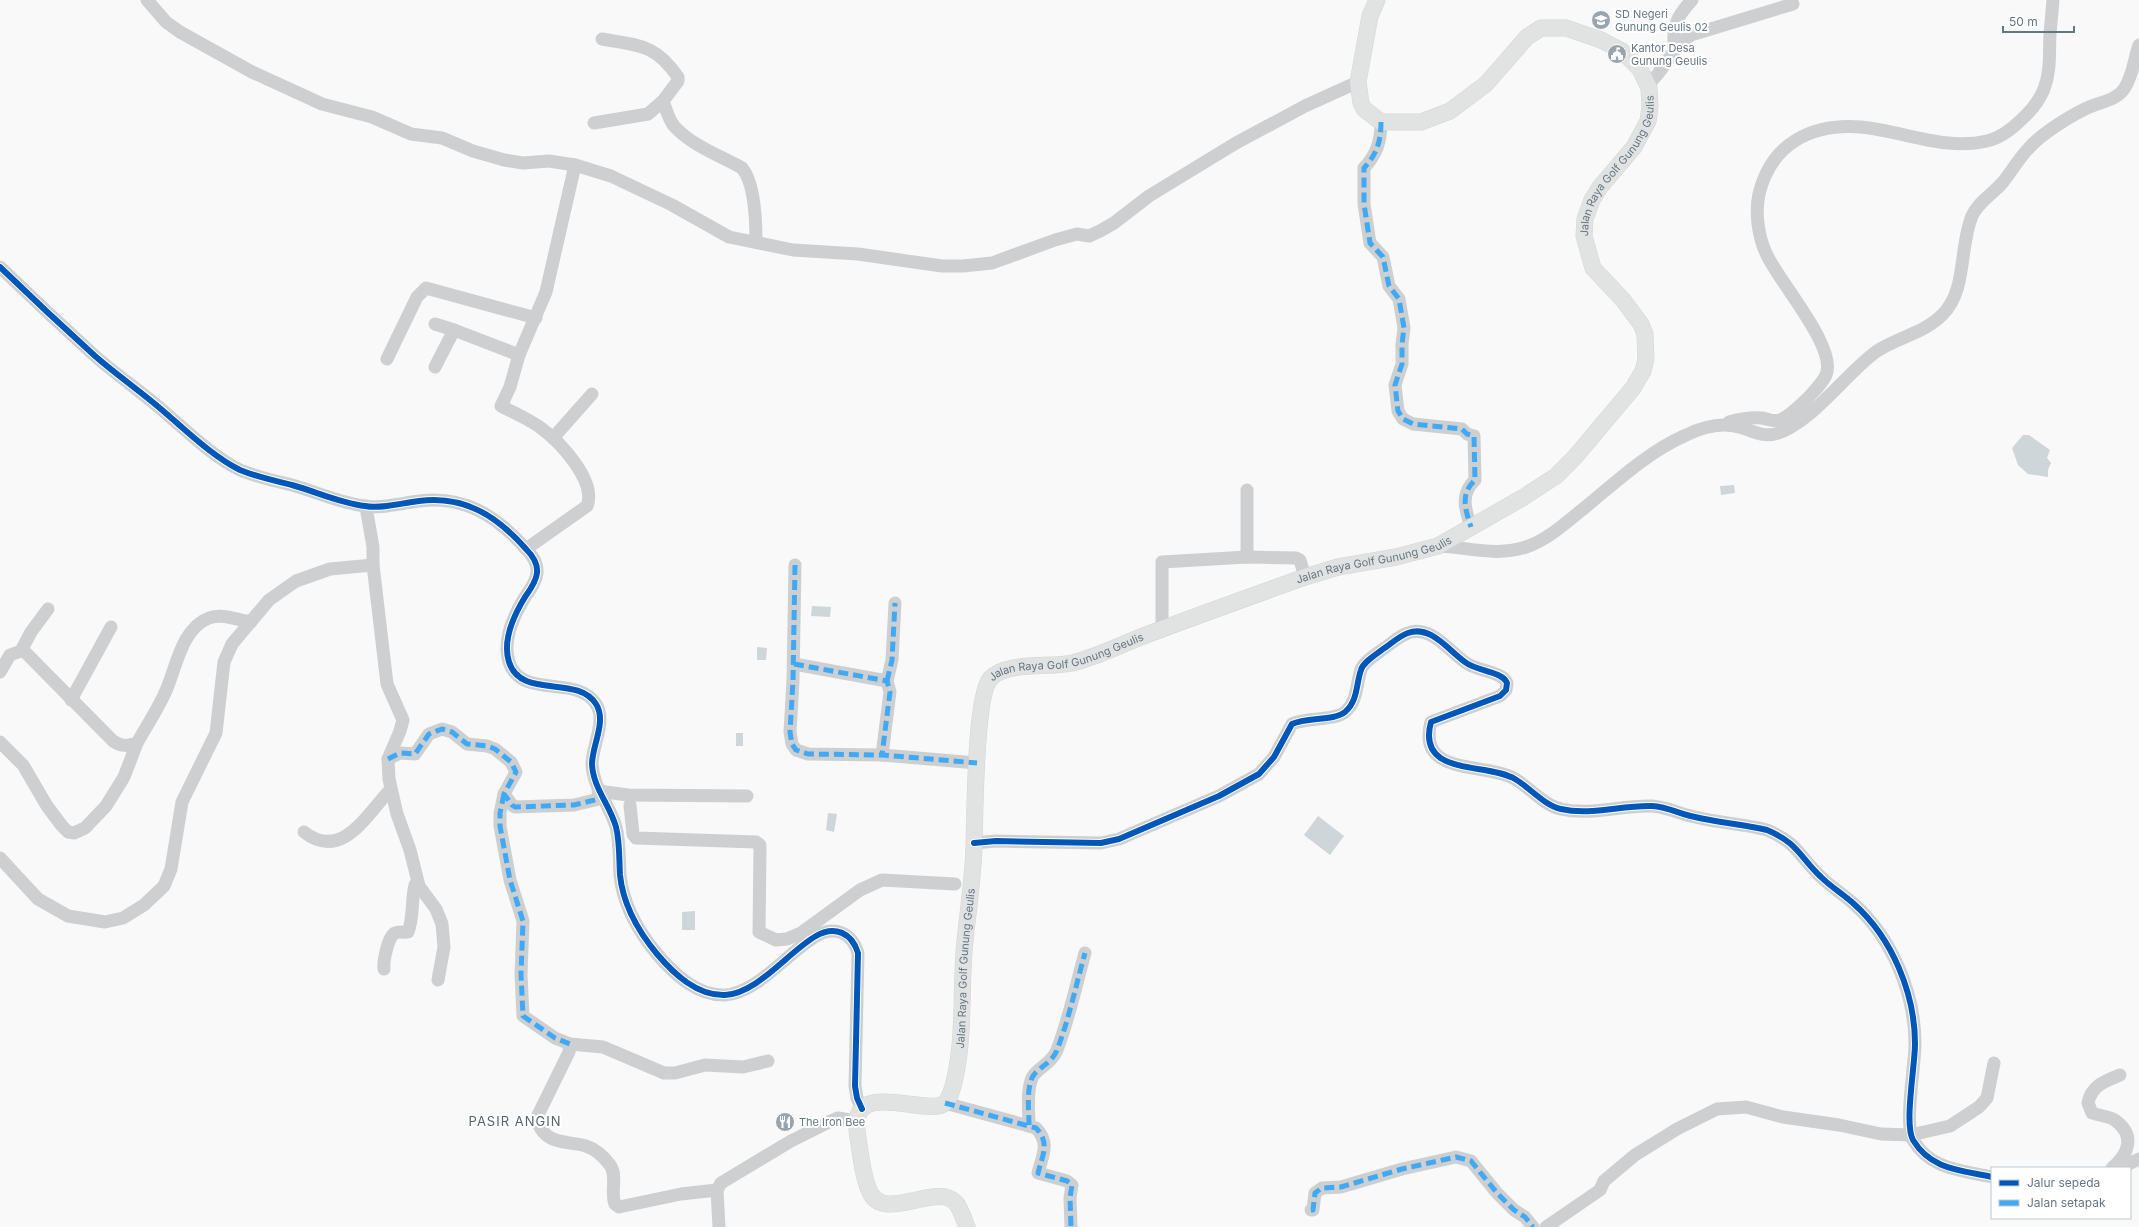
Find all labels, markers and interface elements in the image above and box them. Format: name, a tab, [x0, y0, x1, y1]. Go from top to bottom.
place label: SD Negeri Gunung Geulis 02	[1615, 7, 1708, 34]
scale bar	[2003, 8, 2074, 34]
school or university icon: SD Negeri Gunung Geulis 02	[1590, 9, 1612, 31]
text: 50 m	[2009, 14, 2038, 29]
place label: Kantor Desa Gunung Geulis	[1631, 41, 1708, 68]
public building icon: Kantor Desa Gunung Geulis	[1606, 43, 1628, 65]
street label: Jalan Raya Golf Gunung Geulis	[1577, 95, 1657, 237]
street label: Jalan Raya Golf Gunung Geulis	[1294, 533, 1454, 587]
street label: Jalan Raya Golf Gunung Geulis	[986, 630, 1146, 684]
street label: Jalan Raya Golf Gunung Geulis	[953, 887, 978, 1049]
restaurant icon: The Iron Bee	[774, 1111, 796, 1133]
district label: PASIR ANGIN	[469, 1113, 561, 1129]
place label: The Iron Bee	[799, 1115, 865, 1129]
legend	[1991, 1167, 2131, 1219]
text: Jalur sepeda	[2027, 1175, 2100, 1190]
text: Jalan setapak	[2027, 1195, 2106, 1210]

